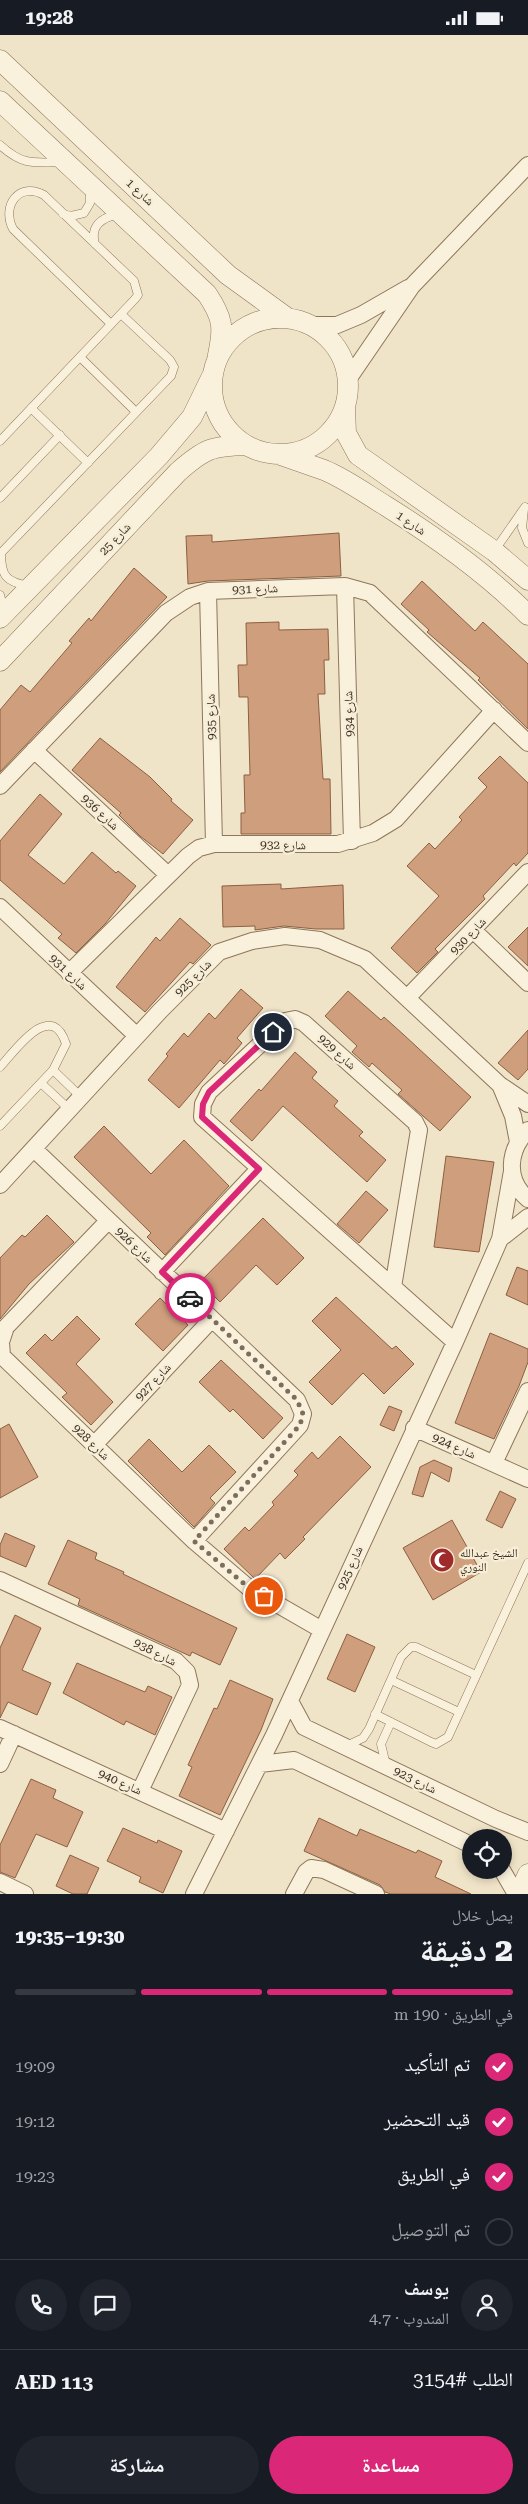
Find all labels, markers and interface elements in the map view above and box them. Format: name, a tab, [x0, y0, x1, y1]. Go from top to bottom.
text: 19:28	[25, 6, 74, 29]
street label: شارع 1	[123, 176, 157, 209]
street label: شارع 1	[393, 508, 429, 539]
street label: شارع 25	[96, 520, 134, 559]
street label: شارع 931	[232, 581, 278, 598]
street label: شارع 934	[341, 691, 358, 737]
street label: شارع 935	[204, 694, 219, 740]
street label: شارع 936	[78, 791, 122, 834]
street label: شارع 932	[260, 838, 306, 853]
street label: شارع 930	[447, 915, 490, 958]
street label: شارع 931	[46, 951, 90, 994]
street label: شارع 925	[172, 957, 215, 1000]
pin	[252, 1011, 294, 1053]
icon: home	[259, 1018, 287, 1046]
street label: شارع 929	[315, 1031, 359, 1073]
street label: شارع 926	[112, 1224, 155, 1267]
courier	[165, 1273, 215, 1323]
icon: car	[176, 1284, 204, 1312]
street label: شارع 927	[132, 1360, 175, 1404]
street label: شارع 928	[69, 1421, 112, 1464]
street label: شارع 924	[430, 1430, 478, 1463]
street label: شارع 925	[334, 1544, 367, 1592]
place label: الشيخ عبدالله النوري	[460, 1546, 518, 1577]
mosque icon: الشيخ عبدالله النوري	[429, 1547, 455, 1573]
pin	[243, 1575, 285, 1617]
icon: bag	[250, 1582, 278, 1610]
street label: شارع 938	[131, 1635, 179, 1670]
street label: شارع 923	[391, 1764, 439, 1797]
street label: شارع 940	[96, 1766, 144, 1799]
map controls	[462, 1829, 512, 1879]
button: locate	[462, 1829, 512, 1879]
text: يصل خلال	[452, 1906, 513, 1925]
text: 19:30–19:35	[15, 1925, 124, 1948]
text: 2 دقيقة	[420, 1931, 513, 1969]
text: في الطريق · 190 m	[394, 2005, 513, 2024]
text: تم التأكيد	[405, 2053, 470, 2076]
icon: check	[485, 2053, 513, 2081]
text: 19:09	[15, 2057, 55, 2076]
text: قيد التحضير	[384, 2108, 470, 2131]
icon: check	[485, 2108, 513, 2136]
text: 19:12	[15, 2112, 55, 2131]
text: في الطريق	[397, 2163, 470, 2186]
icon: check	[485, 2163, 513, 2191]
text: 19:23	[15, 2167, 55, 2186]
text: تم التوصيل	[391, 2218, 470, 2241]
text: يوسف	[404, 2277, 449, 2300]
button: phone	[15, 2279, 67, 2331]
button: chat	[79, 2279, 131, 2331]
button: person	[461, 2279, 513, 2331]
text: المندوب · 4.7	[369, 2309, 449, 2328]
text: الطلب #3154	[413, 2368, 513, 2391]
text: AED 113	[15, 2371, 93, 2394]
button: مشاركة	[15, 2436, 259, 2494]
button: مساعدة	[269, 2436, 513, 2494]

